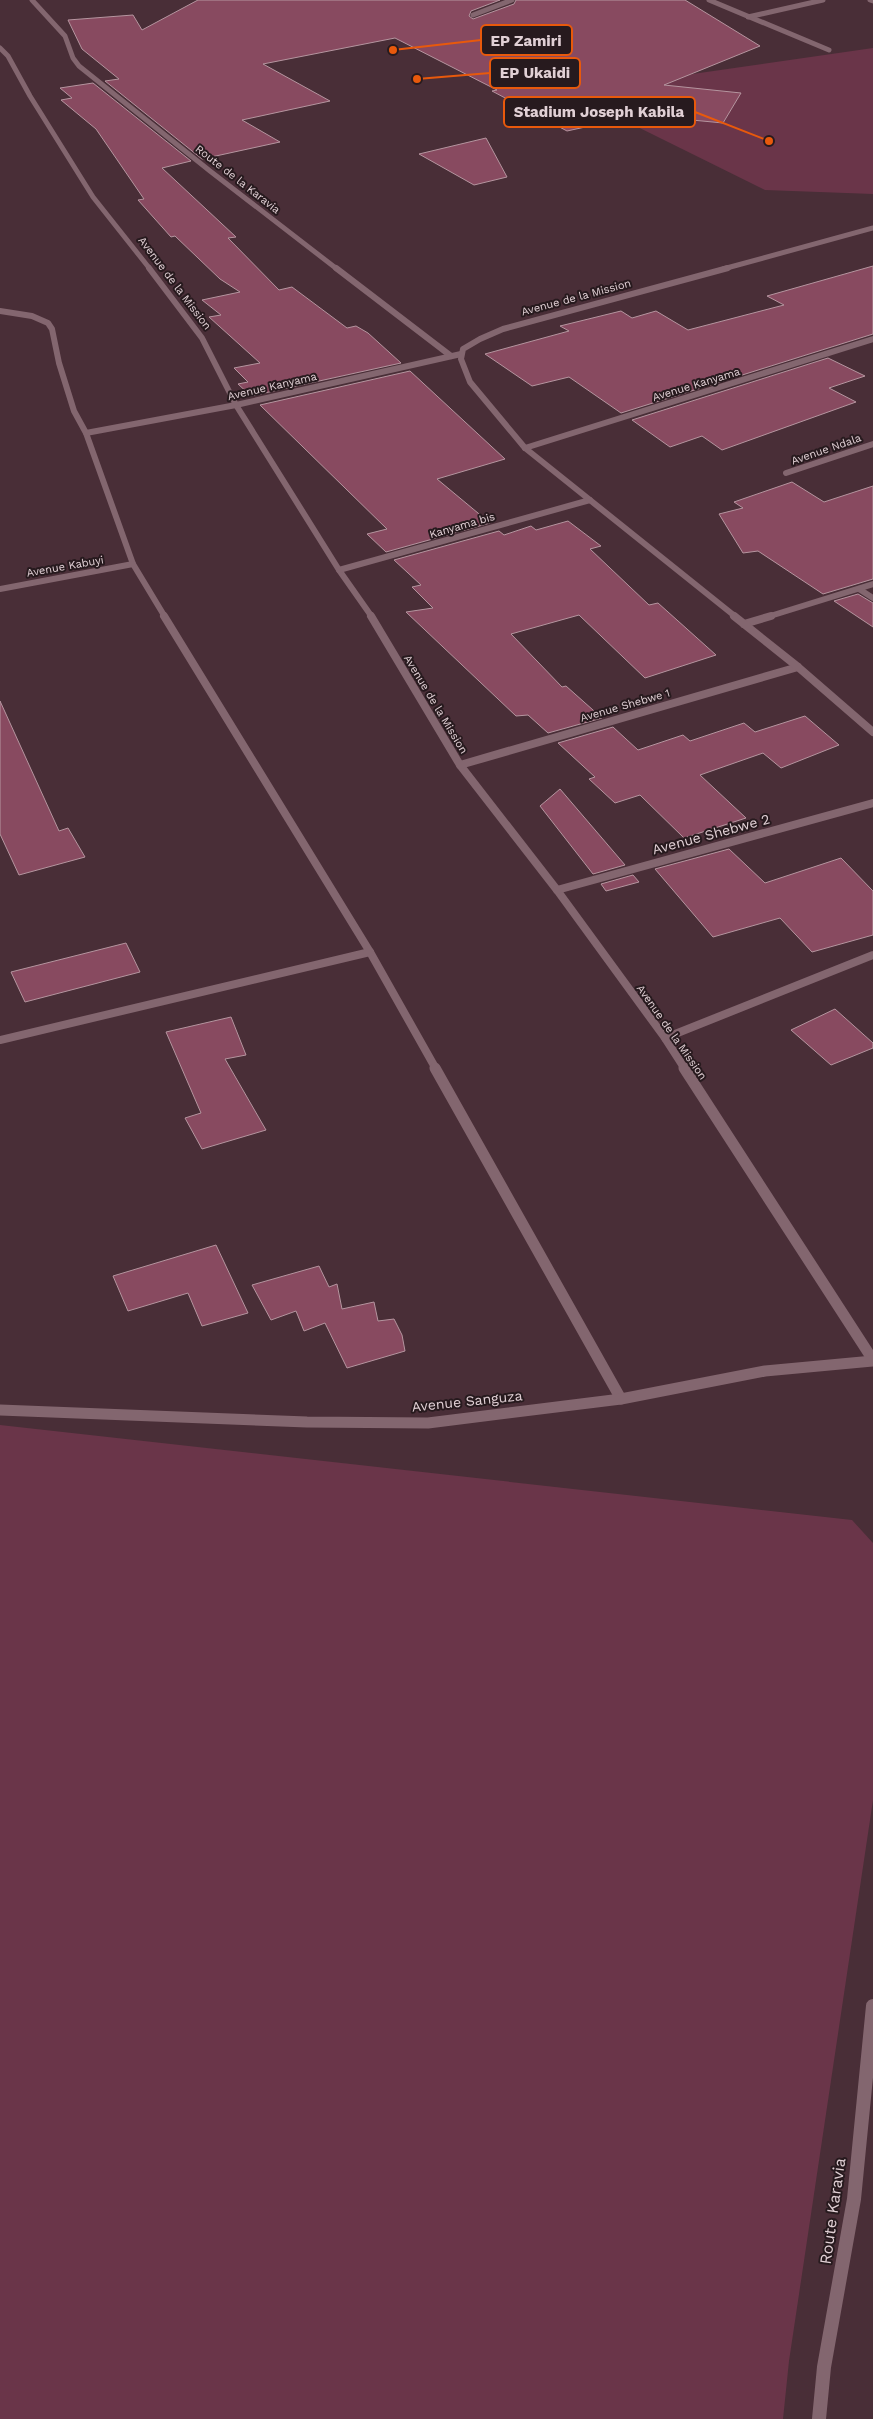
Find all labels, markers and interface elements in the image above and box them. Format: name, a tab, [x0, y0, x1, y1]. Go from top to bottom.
callout: EP Zamiri	[481, 25, 572, 55]
text: EP Zamiri	[490, 32, 562, 50]
callout: EP Ukaidi	[490, 58, 580, 88]
text: EP Ukaidi	[500, 64, 570, 82]
callout: Stadium Joseph Kabila	[504, 97, 695, 127]
text: Stadium Joseph Kabila	[514, 103, 685, 121]
street label: Route de la Karavia	[193, 142, 283, 216]
street label: Avenue de la Mission	[135, 234, 214, 332]
street label: Avenue de la Mission	[520, 277, 632, 318]
street label: Avenue Kanyama	[651, 365, 742, 404]
street label: Avenue Kanyama	[226, 370, 318, 403]
street label: Avenue Ndala	[789, 431, 863, 468]
street label: Kanyama bis	[428, 510, 497, 541]
street label: Avenue Kabuyi	[25, 553, 105, 580]
street label: Avenue de la Mission	[401, 652, 470, 756]
street label: Avenue Shebwe 1	[579, 686, 672, 725]
street label: Avenue Shebwe 2	[650, 811, 772, 857]
street label: Avenue de la Mission	[634, 982, 709, 1082]
street label: Avenue Sanguza	[411, 1387, 523, 1415]
street label: Route Karavia	[816, 2157, 849, 2266]

